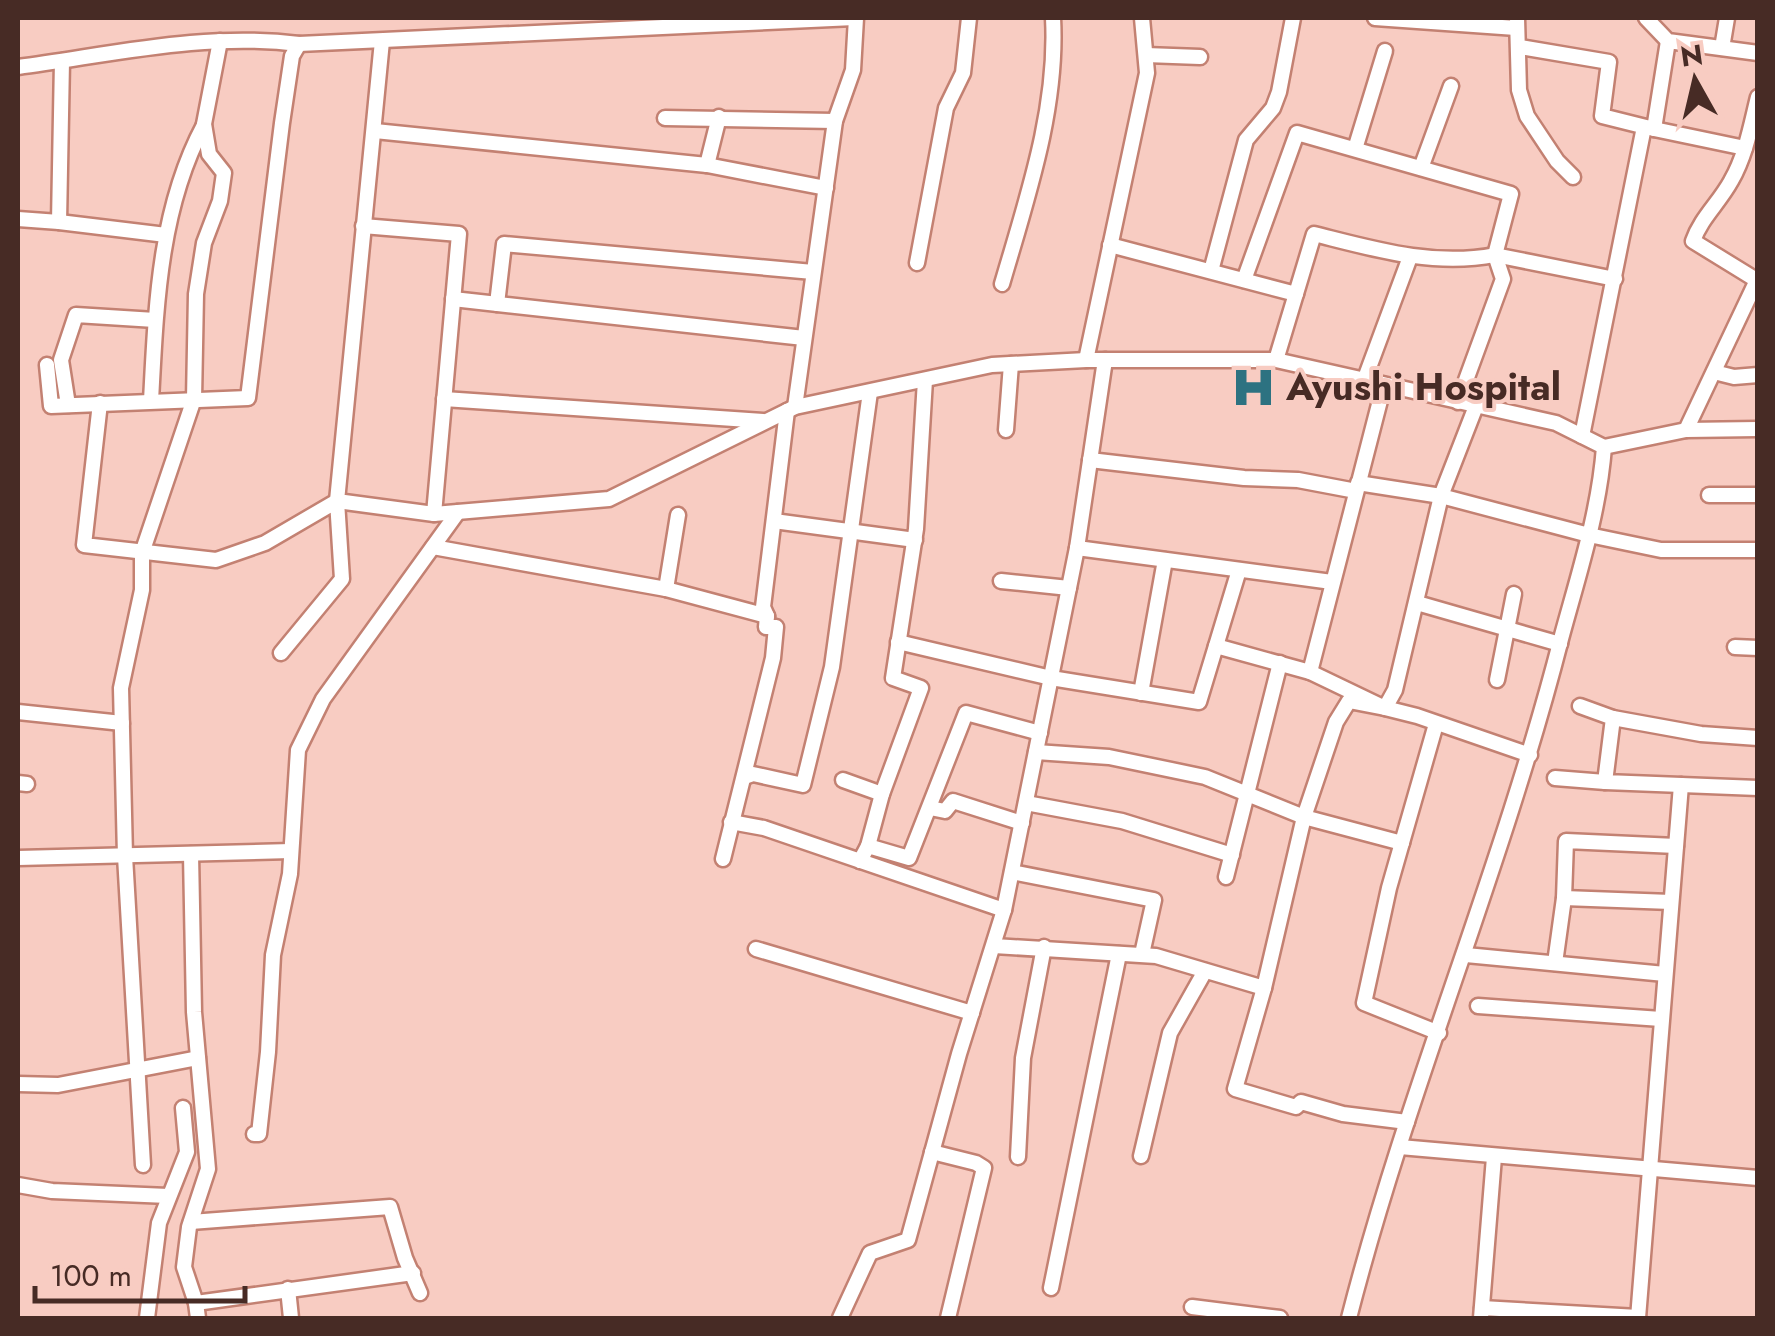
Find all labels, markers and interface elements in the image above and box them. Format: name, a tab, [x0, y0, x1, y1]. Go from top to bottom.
north arrow	[1645, 30, 1745, 130]
text: N	[1678, 34, 1705, 78]
place label: Ayushi Hospital	[1285, 359, 1561, 414]
hospital icon: Ayushi Hospital	[1229, 363, 1277, 411]
scale bar	[35, 1241, 245, 1303]
text: 100 m	[50, 1254, 132, 1297]

